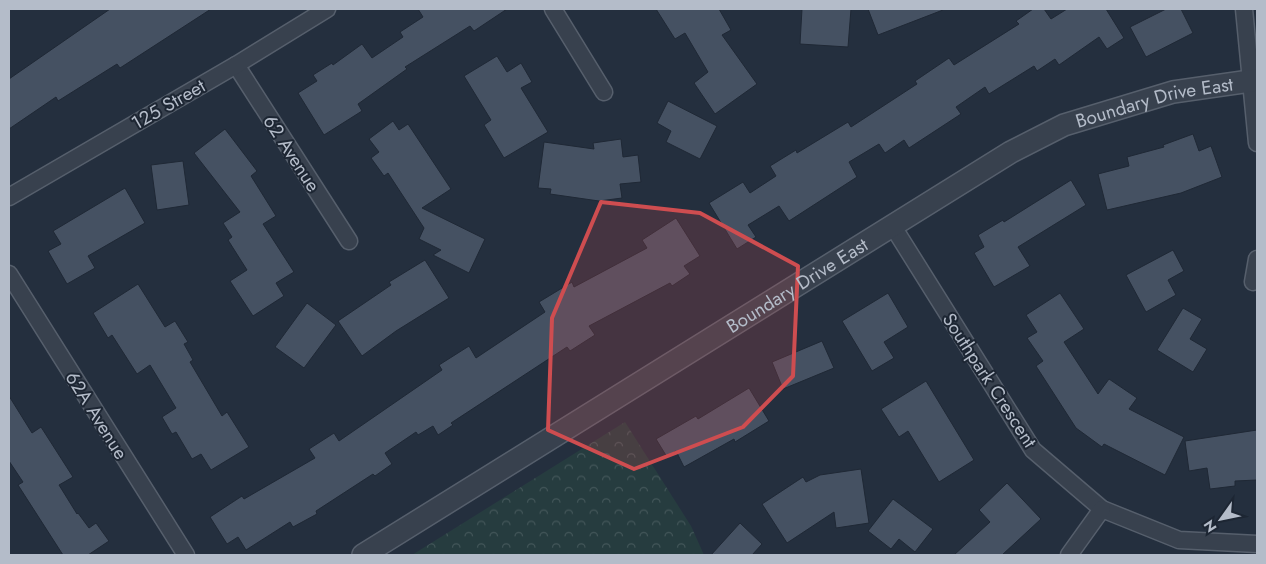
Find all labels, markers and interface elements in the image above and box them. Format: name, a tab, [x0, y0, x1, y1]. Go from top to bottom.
street label: Boundary Drive East	[1072, 71, 1235, 135]
street label: 125 Street	[126, 72, 210, 136]
street label: 62 Avenue	[257, 110, 327, 197]
street label: Boundary Drive East	[721, 231, 873, 340]
street label: Southpark Crescent	[936, 308, 1044, 453]
street label: 62A Avenue	[59, 366, 134, 465]
north arrow	[1196, 494, 1246, 544]
text: N	[1199, 516, 1222, 536]

